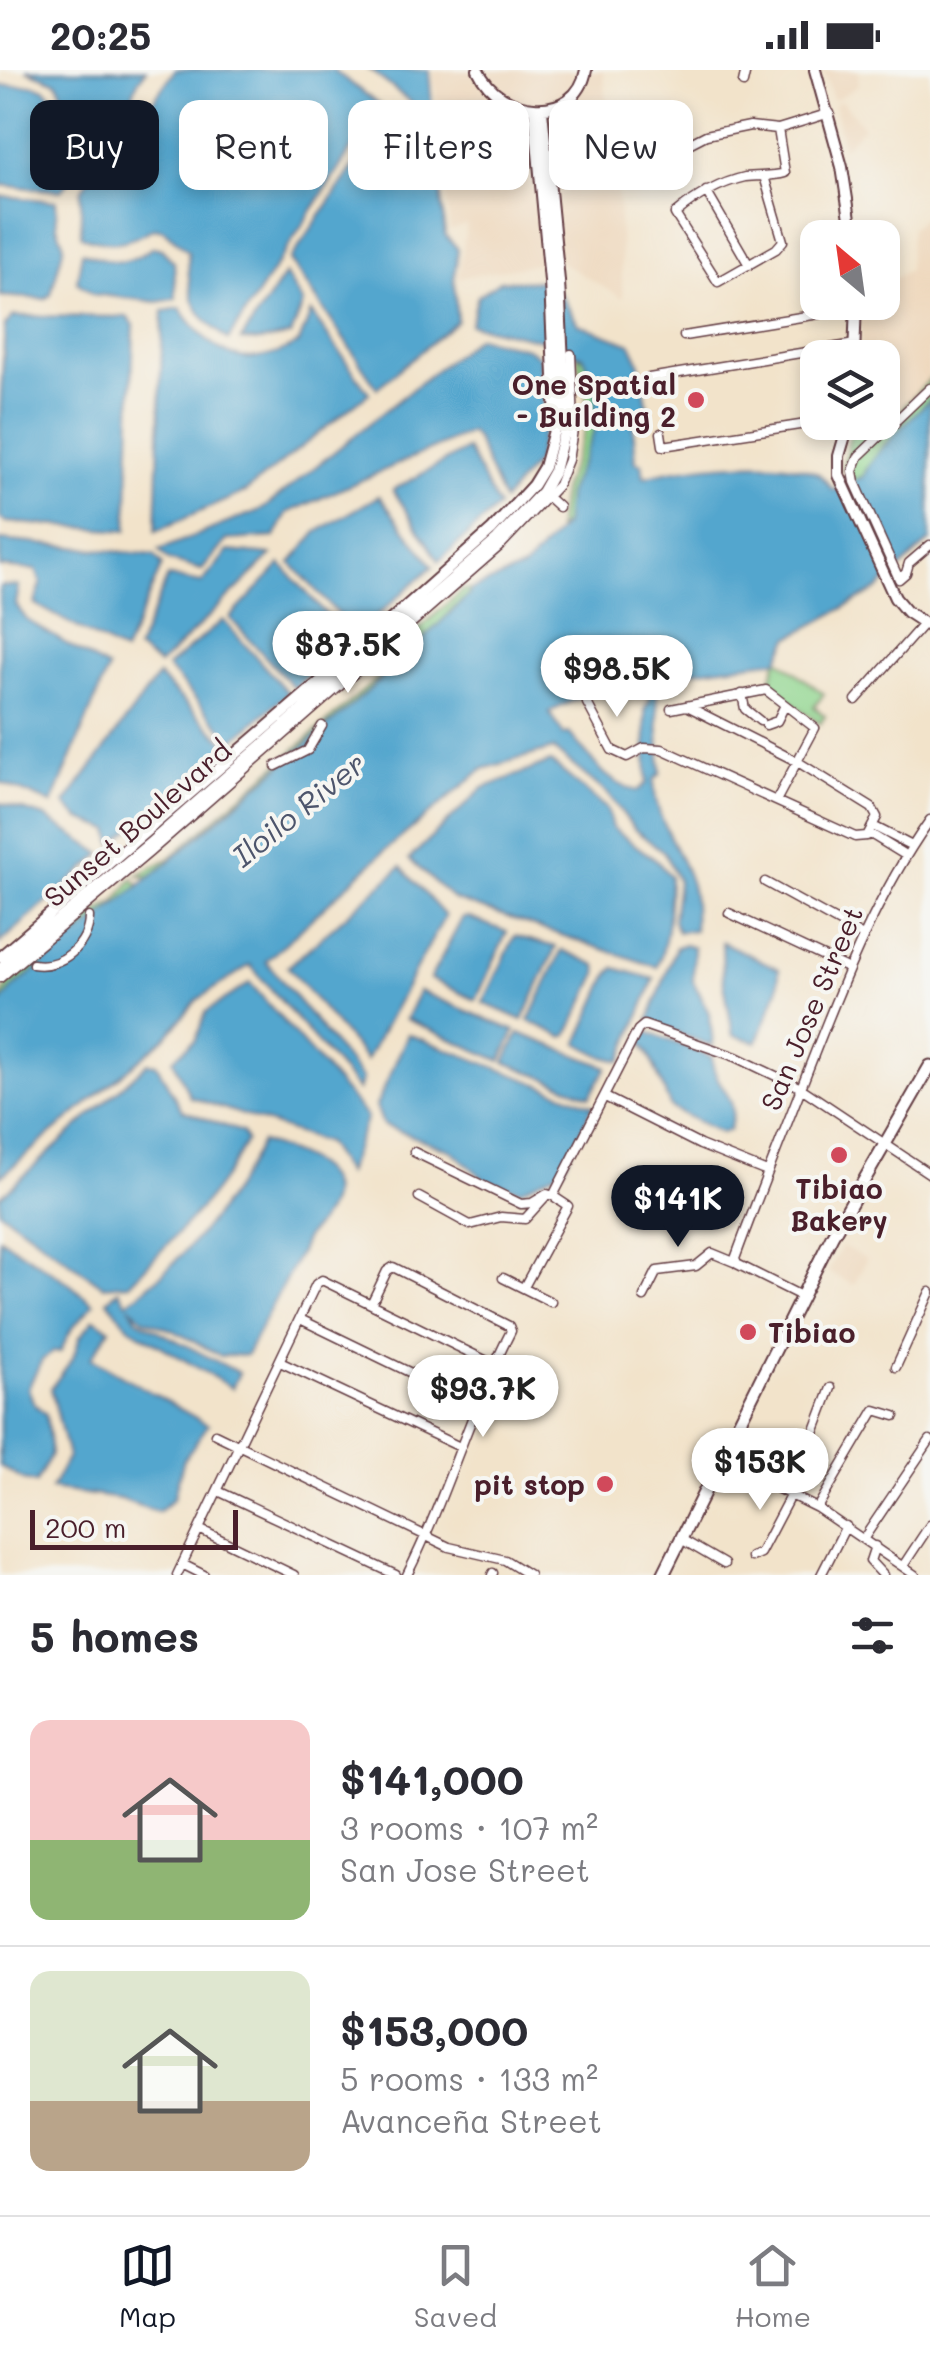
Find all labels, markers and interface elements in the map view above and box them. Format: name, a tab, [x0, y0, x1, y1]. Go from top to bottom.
text: 20:25	[50, 10, 151, 60]
chip: Buy	[30, 100, 159, 190]
chip: Rent	[179, 100, 328, 190]
chip: Filters	[348, 100, 529, 190]
chip: New	[549, 100, 693, 190]
north arrow	[800, 220, 900, 320]
map controls	[800, 220, 900, 440]
button: layers	[800, 340, 900, 440]
place label: One Spatial - Building 2	[511, 366, 676, 434]
marker: One Spatial - Building 2	[685, 389, 707, 411]
pin: $87.5K	[267, 611, 429, 696]
text: $87.5K	[294, 622, 402, 664]
pin: $98.5K	[536, 635, 698, 720]
text: $98.5K	[563, 646, 671, 688]
street label: Sunset Boulevard	[36, 732, 238, 914]
water label: Iloilo River	[223, 743, 373, 875]
street label: San Jose Street	[752, 900, 870, 1116]
marker: Tibiao Bakery	[828, 1144, 850, 1166]
pin: $141K	[608, 1165, 748, 1250]
place label: Tibiao Bakery	[790, 1170, 888, 1239]
text: $141K	[633, 1176, 723, 1218]
place label: Tibiao	[768, 1314, 855, 1350]
marker: Tibiao	[737, 1321, 759, 1343]
pin: $93.7K	[402, 1355, 564, 1440]
text: $93.7K	[430, 1366, 536, 1408]
pin: $153K	[690, 1428, 830, 1513]
text: $153K	[714, 1439, 806, 1481]
place label: pit stop	[474, 1466, 585, 1502]
marker: pit stop	[594, 1473, 616, 1495]
scale bar	[30, 1505, 238, 1550]
text: 200 m	[45, 1509, 126, 1545]
text: 5 homes	[30, 1608, 199, 1663]
icon: filters	[845, 1608, 900, 1663]
text: $141,000	[340, 1751, 524, 1806]
icon: home	[110, 1760, 230, 1880]
text: 3 rooms · 107 m²	[340, 1806, 598, 1848]
text: San Jose Street	[340, 1848, 590, 1890]
text: $153,000	[340, 2002, 528, 2057]
icon: home	[110, 2011, 230, 2131]
text: 5 rooms · 133 m²	[340, 2057, 598, 2099]
text: Avanceña Street	[340, 2099, 602, 2141]
tab: Map	[119, 2238, 176, 2334]
tab: Saved	[414, 2238, 497, 2334]
tab: Home	[735, 2238, 811, 2334]

